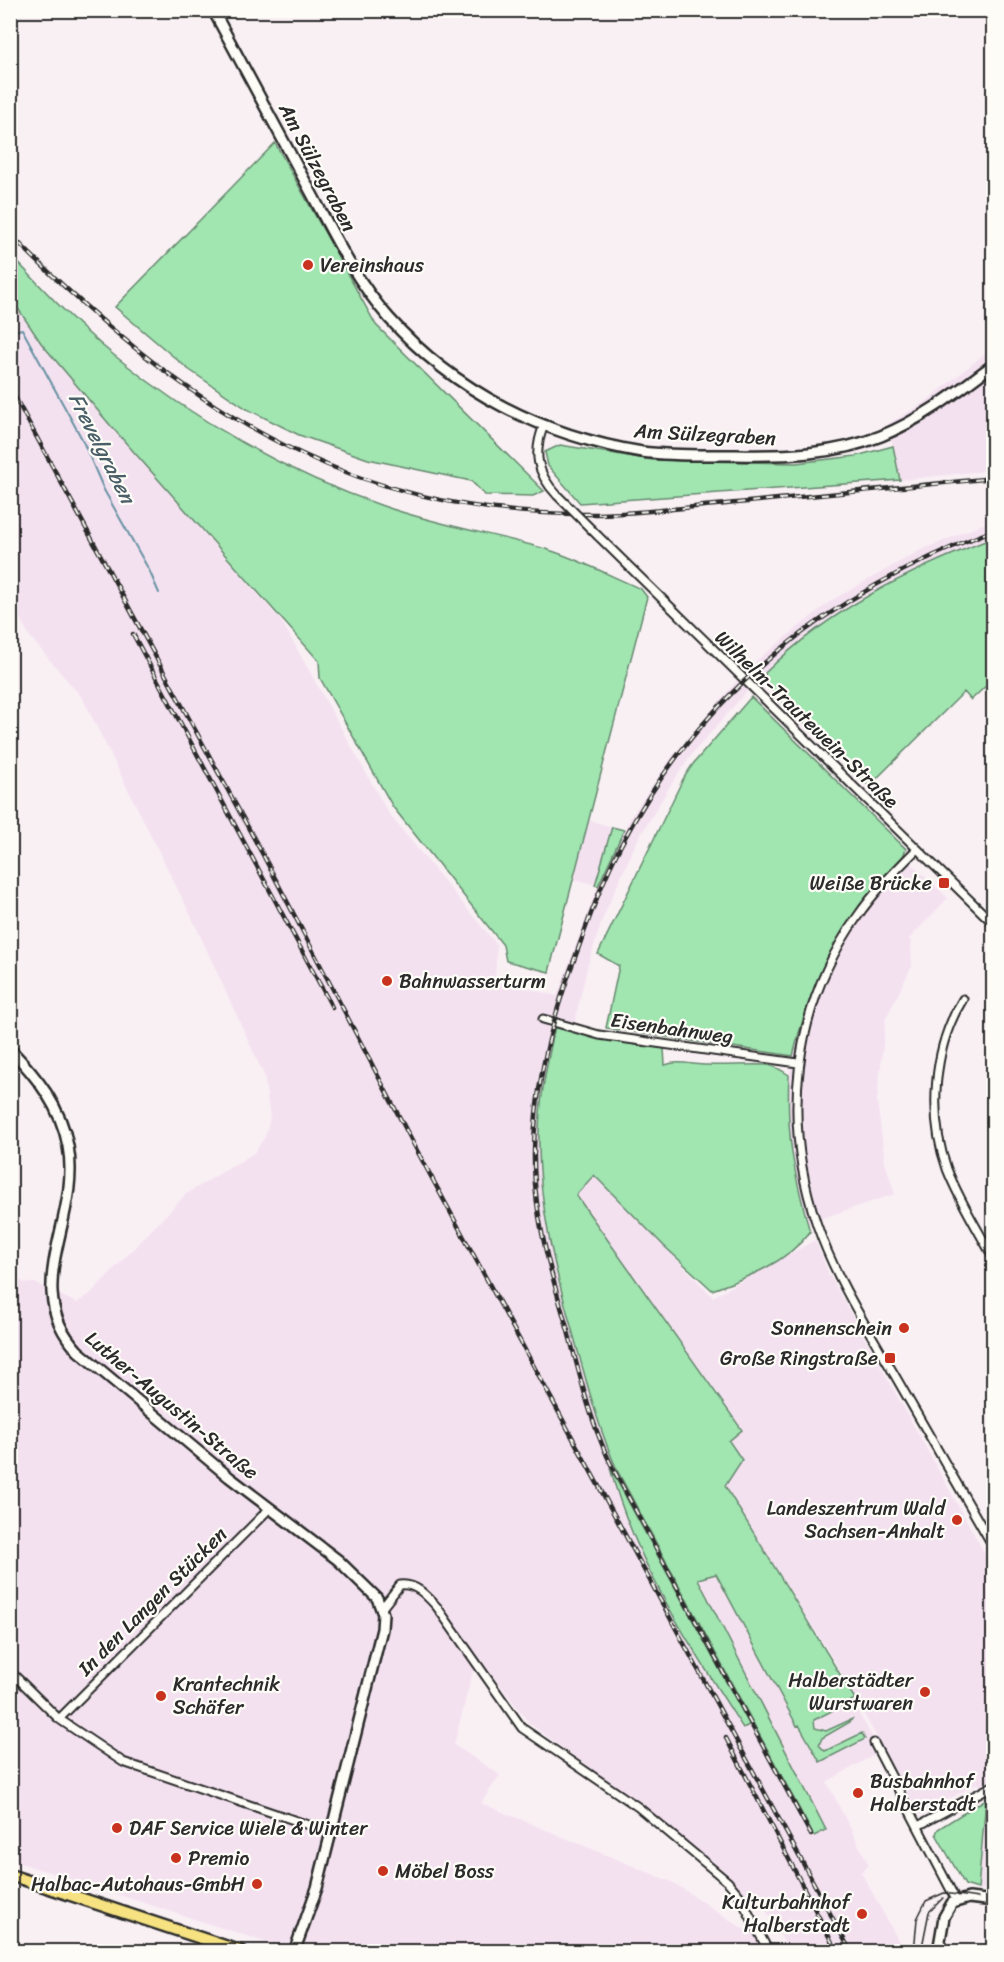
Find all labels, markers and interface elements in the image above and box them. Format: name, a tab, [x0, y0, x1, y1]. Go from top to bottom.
street label: Am Sülzegraben	[268, 95, 366, 238]
place label: Vereinshaus	[320, 248, 425, 283]
marker: Vereinshaus	[301, 258, 315, 272]
water label: Frevelgraben	[58, 386, 147, 513]
street label: Am Sülzegraben	[632, 413, 777, 456]
street label: Wilhelm-Trautewein-Straße	[706, 621, 907, 818]
place label: Weiße Brücke	[810, 866, 932, 901]
marker: Weiße Brücke	[937, 876, 951, 890]
place label: Bahnwasserturm	[399, 964, 546, 999]
marker: Bahnwasserturm	[380, 974, 394, 988]
street label: Eisenbahnweg	[609, 1003, 735, 1054]
place label: Sonnenschein	[771, 1311, 892, 1346]
marker: Sonnenschein	[897, 1321, 911, 1335]
street label: Luther-Augustin-Straße	[77, 1322, 266, 1489]
place label: Große Ringstraße	[720, 1341, 878, 1376]
marker: Große Ringstraße	[883, 1351, 897, 1365]
place label: Landeszentrum Wald Sachsen-Anhalt	[767, 1491, 946, 1549]
marker: Landeszentrum Wald Sachsen-Anhalt	[950, 1513, 964, 1527]
street label: In den Langen Stücken	[68, 1518, 236, 1685]
place label: Halberstädter Wurstwaren	[788, 1663, 915, 1721]
place label: Krantechnik Schäfer	[173, 1667, 280, 1725]
marker: Halberstädter Wurstwaren	[918, 1685, 932, 1699]
marker: Krantechnik Schäfer	[154, 1689, 168, 1703]
place label: Busbahnhof Halberstadt	[870, 1764, 977, 1822]
marker: Busbahnhof Halberstadt	[851, 1786, 865, 1800]
place label: DAF Service Wiele & Winter	[129, 1811, 368, 1846]
marker: DAF Service Wiele & Winter	[110, 1821, 124, 1835]
place label: Premio	[188, 1841, 249, 1876]
marker: Premio	[169, 1851, 183, 1865]
place label: Möbel Boss	[395, 1854, 495, 1889]
marker: Möbel Boss	[376, 1864, 390, 1878]
place label: Halbac-Autohaus-GmbH	[31, 1867, 245, 1902]
marker: Halbac-Autohaus-GmbH	[250, 1877, 264, 1891]
place label: Kulturbahnhof Halberstadt	[722, 1885, 852, 1943]
marker: Kulturbahnhof Halberstadt	[855, 1907, 869, 1921]

